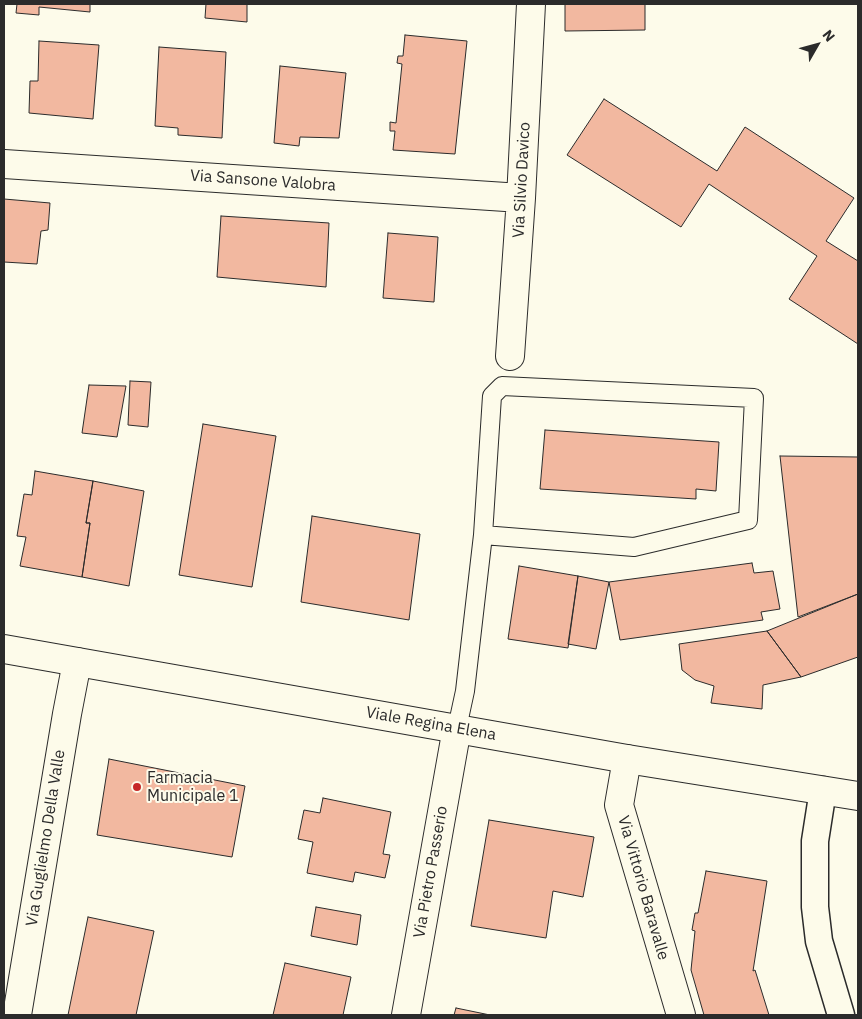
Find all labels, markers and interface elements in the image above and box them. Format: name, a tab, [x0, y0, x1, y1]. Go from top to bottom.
north arrow	[792, 20, 842, 70]
text: N	[819, 26, 839, 45]
street label: Via Silvio Davico	[509, 122, 535, 238]
street label: Via Sansone Valobra	[189, 166, 337, 196]
street label: Viale Regina Elena	[364, 703, 498, 745]
street label: Via Guglielmo Della Valle	[23, 748, 69, 928]
place label: Farmacia Municipale 1	[147, 768, 239, 806]
marker: Farmacia Municipale 1	[131, 781, 143, 793]
street label: Via Pietro Passerio	[410, 804, 452, 940]
street label: Via Vittorio Baravalle	[613, 814, 673, 962]

